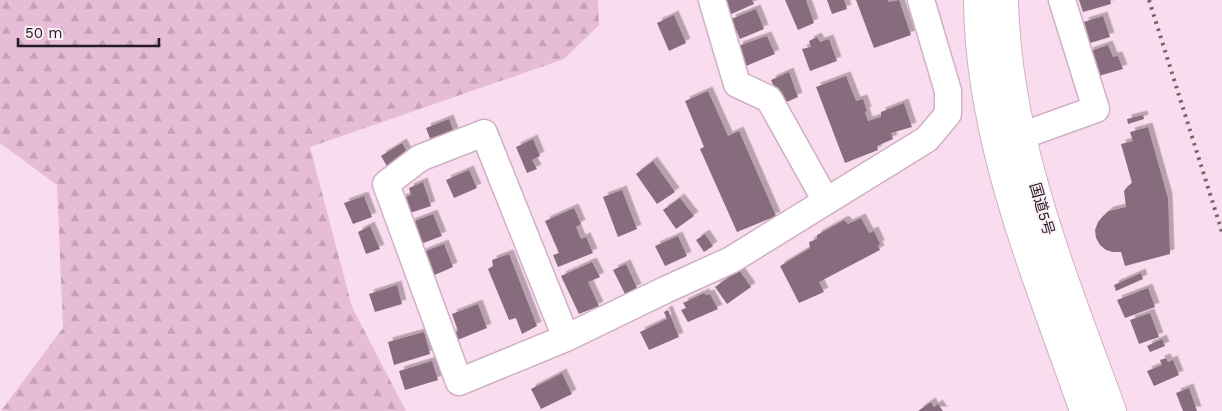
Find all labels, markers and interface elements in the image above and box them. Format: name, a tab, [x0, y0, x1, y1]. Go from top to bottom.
scale bar	[18, 15, 159, 47]
text: 50 m	[25, 24, 62, 42]
street label: 国道5号	[1026, 181, 1058, 237]

